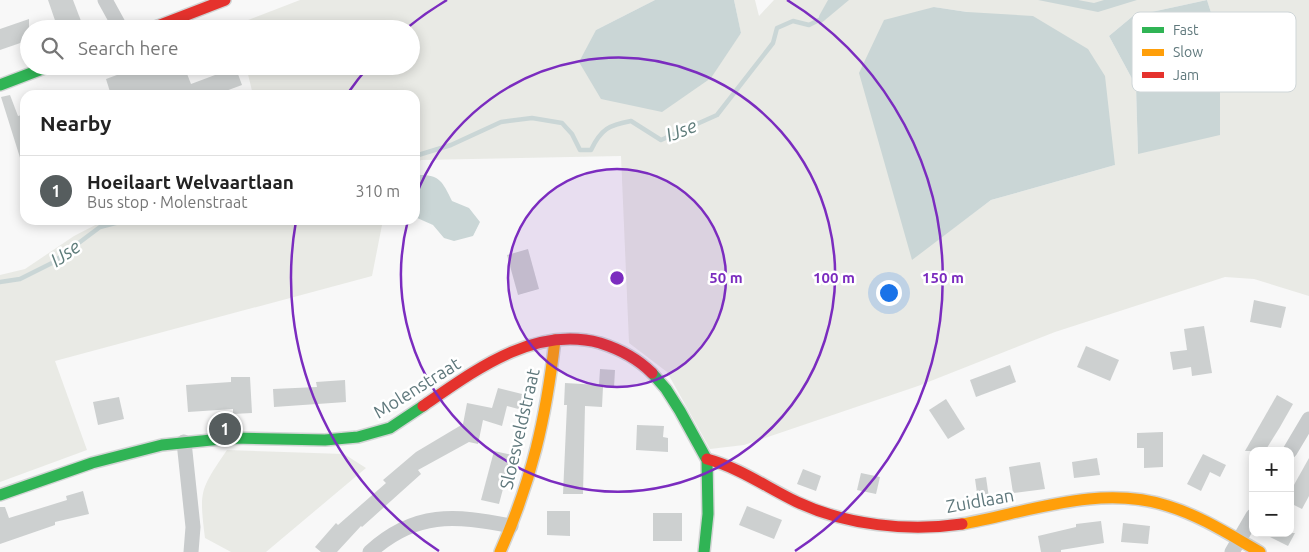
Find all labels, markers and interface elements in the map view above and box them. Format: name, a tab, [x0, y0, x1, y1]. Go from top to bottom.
legend	[1132, 12, 1296, 92]
search box	[20, 20, 420, 75]
text: Fast	[1173, 22, 1199, 38]
icon: search	[38, 34, 66, 62]
text: Search here	[78, 37, 178, 59]
text: Slow	[1173, 44, 1203, 60]
text: Jam	[1173, 67, 1199, 83]
text: Nearby	[40, 111, 111, 135]
water label: IJse	[662, 114, 700, 146]
text: Hoeilaart Welvaartlaan	[87, 171, 294, 193]
text: 1	[51, 182, 61, 200]
text: 310 m	[355, 182, 400, 200]
text: Bus stop · Molenstraat	[87, 193, 248, 211]
water label: IJse	[46, 235, 84, 271]
centre of rings	[608, 269, 626, 287]
text: 50 m	[709, 269, 743, 286]
text: 100 m	[813, 269, 855, 286]
text: 150 m	[922, 269, 964, 286]
your location	[876, 280, 902, 306]
street label: Molenstraat	[369, 353, 463, 422]
street label: Sloesveldstraat	[495, 366, 543, 491]
pin: 1	[209, 410, 241, 448]
map controls	[1249, 447, 1294, 537]
button: +	[1249, 447, 1294, 492]
street label: Zuidlaan	[944, 484, 1015, 516]
button: −	[1249, 492, 1294, 537]

